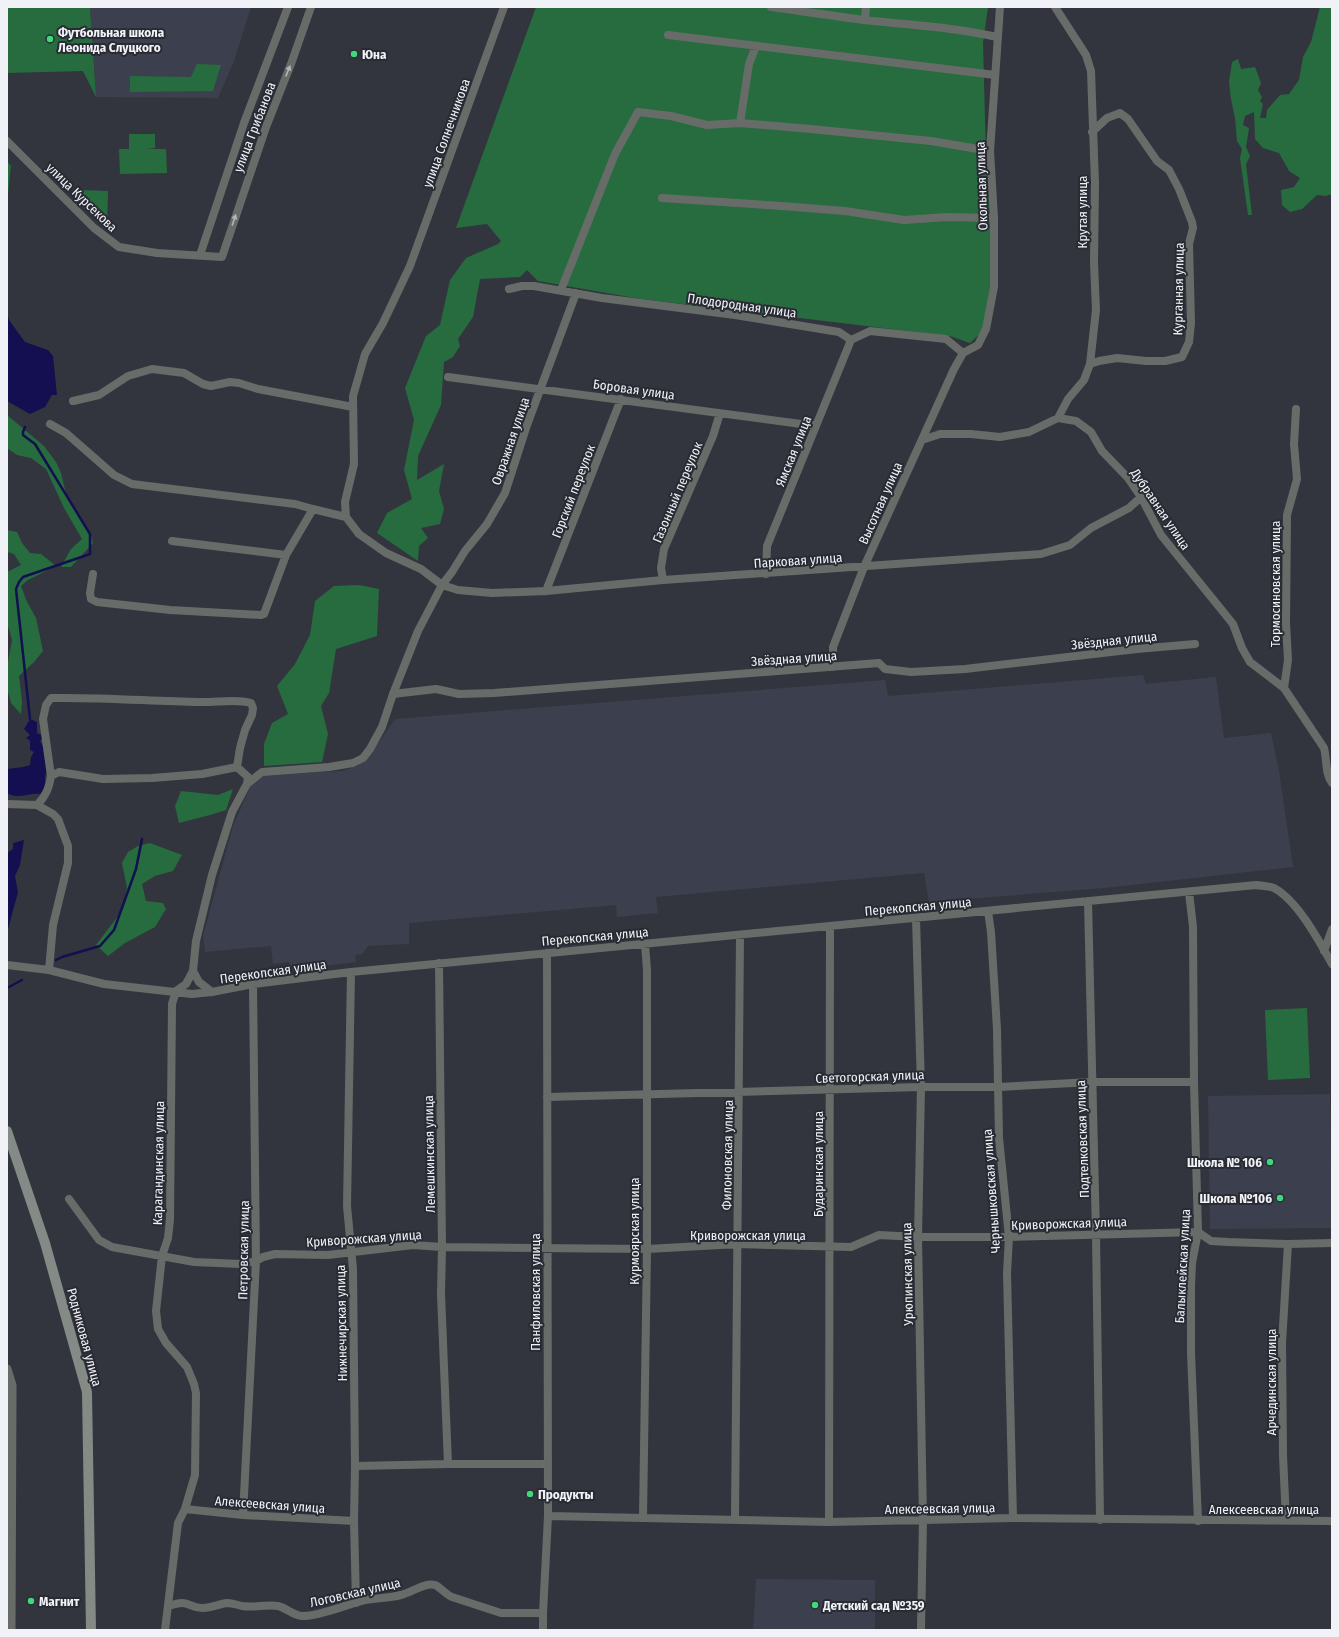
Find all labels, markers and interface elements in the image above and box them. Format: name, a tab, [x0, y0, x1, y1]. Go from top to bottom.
place label: Футбольная школа Леонида Слуцкого	[58, 25, 165, 55]
marker: Футбольная школа Леонида Слуцкого	[45, 34, 55, 44]
place label: Юна	[362, 47, 387, 62]
marker: Юна	[349, 49, 359, 59]
one-way arrow	[286, 65, 292, 77]
street label: улица Солнечникова	[420, 77, 473, 190]
street label: улица Грибанова	[230, 80, 278, 174]
street label: Окольная улица	[972, 141, 991, 231]
street label: улица Курсекова	[43, 160, 120, 235]
street label: Крутая улица	[1075, 176, 1090, 248]
one-way arrow	[231, 213, 237, 225]
street label: Курганная улица	[1170, 243, 1187, 336]
street label: Плодородная улица	[686, 290, 798, 321]
street label: Боровая улица	[592, 376, 676, 403]
street label: Овражная улица	[488, 395, 532, 487]
street label: Ямская улица	[772, 414, 814, 489]
street label: Газонный переулок	[649, 440, 705, 545]
street label: Горский переулок	[549, 442, 598, 540]
street label: Высотная улица	[856, 460, 905, 547]
street label: Дубравная улица	[1127, 465, 1193, 553]
street label: Тормосиновская улица	[1268, 521, 1283, 647]
street label: Парковая улица	[753, 550, 843, 571]
street label: Звёздная улица	[1070, 629, 1158, 652]
street label: Звёздная улица	[750, 648, 838, 669]
street label: Перекопская улица	[864, 894, 972, 919]
street label: Перекопская улица	[541, 924, 649, 949]
street label: Перекопская улица	[219, 957, 327, 986]
street label: Светогорская улица	[815, 1067, 925, 1086]
street label: Подтелковская улица	[1073, 1080, 1092, 1198]
street label: Лемешкинская улица	[421, 1095, 438, 1213]
street label: Филоновская улица	[719, 1100, 736, 1210]
street label: Карагандинская улица	[150, 1101, 167, 1225]
street label: Бударинская улица	[811, 1111, 826, 1217]
street label: Чернышковская улица	[980, 1128, 1003, 1254]
place label: Школа № 106	[1187, 1155, 1262, 1170]
marker: Школа № 106	[1265, 1157, 1275, 1167]
street label: Курмоярская улица	[627, 1177, 642, 1285]
place label: Школа №106	[1200, 1191, 1272, 1206]
marker: Школа №106	[1275, 1193, 1285, 1203]
street label: Петровская улица	[235, 1200, 252, 1300]
street label: Балыклейская улица	[1172, 1208, 1193, 1324]
street label: Криворожская улица	[1011, 1214, 1127, 1233]
street label: Урюпинская улица	[899, 1222, 916, 1327]
street label: Криворожская улица	[306, 1227, 422, 1250]
street label: Криворожская улица	[690, 1228, 806, 1243]
street label: Панфиловская улица	[528, 1233, 543, 1351]
street label: Нижнечирская улица	[333, 1264, 350, 1381]
street label: Родниковая улица	[64, 1286, 105, 1388]
street label: Арчединская улица	[1264, 1329, 1279, 1435]
place label: Продукты	[538, 1487, 594, 1502]
marker: Продукты	[525, 1489, 535, 1499]
street label: Алексеевская улица	[214, 1493, 326, 1516]
street label: Алексеевская улица	[885, 1500, 995, 1517]
street label: Алексеевская улица	[1209, 1502, 1319, 1517]
street label: Логовская улица	[308, 1575, 402, 1610]
place label: Магнит	[39, 1594, 80, 1609]
marker: Магнит	[26, 1596, 36, 1606]
place label: Детский сад №359	[822, 1598, 925, 1613]
marker: Детский сад №359	[810, 1600, 820, 1610]

